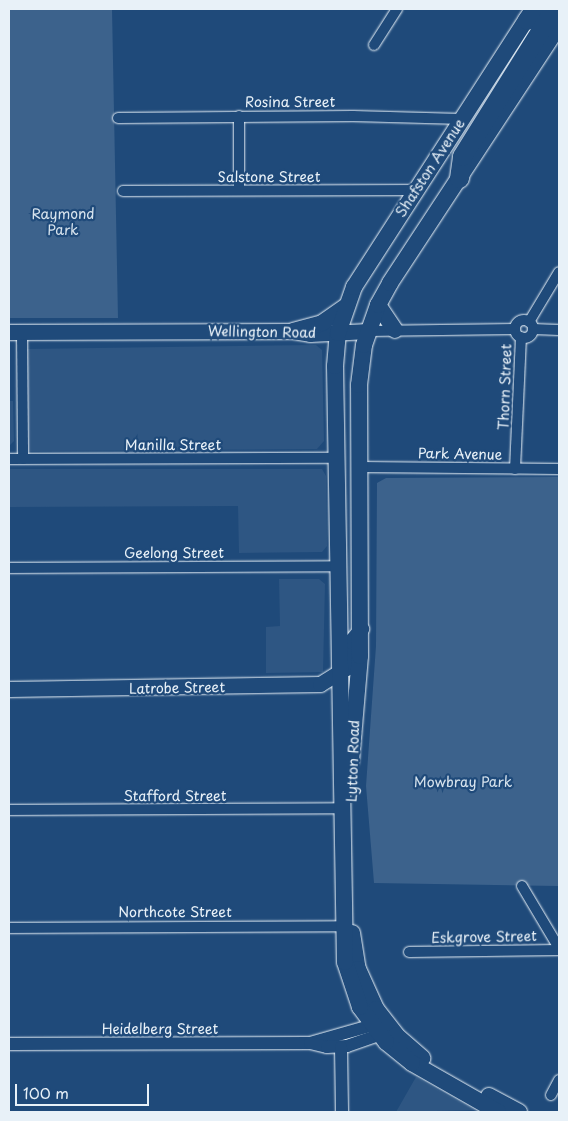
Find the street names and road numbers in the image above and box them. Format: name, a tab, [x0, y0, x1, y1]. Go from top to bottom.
street label: Rosina Street	[245, 94, 335, 110]
street label: Shafston Avenue	[392, 116, 468, 220]
street label: Salstone Street	[218, 169, 320, 185]
street label: Wellington Road	[208, 323, 316, 341]
street label: Thorn Street	[495, 343, 515, 431]
street label: Manilla Street	[125, 437, 221, 453]
street label: Park Avenue	[418, 445, 502, 463]
street label: Geelong Street	[124, 545, 224, 561]
street label: Latrobe Street	[128, 679, 226, 697]
street label: Lytton Road	[343, 720, 363, 802]
street label: Stafford Street	[123, 788, 227, 804]
street label: Northcote Street	[118, 904, 232, 920]
street label: Eskgrove Street	[431, 928, 537, 946]
street label: Heidelberg Street	[102, 1021, 218, 1037]

